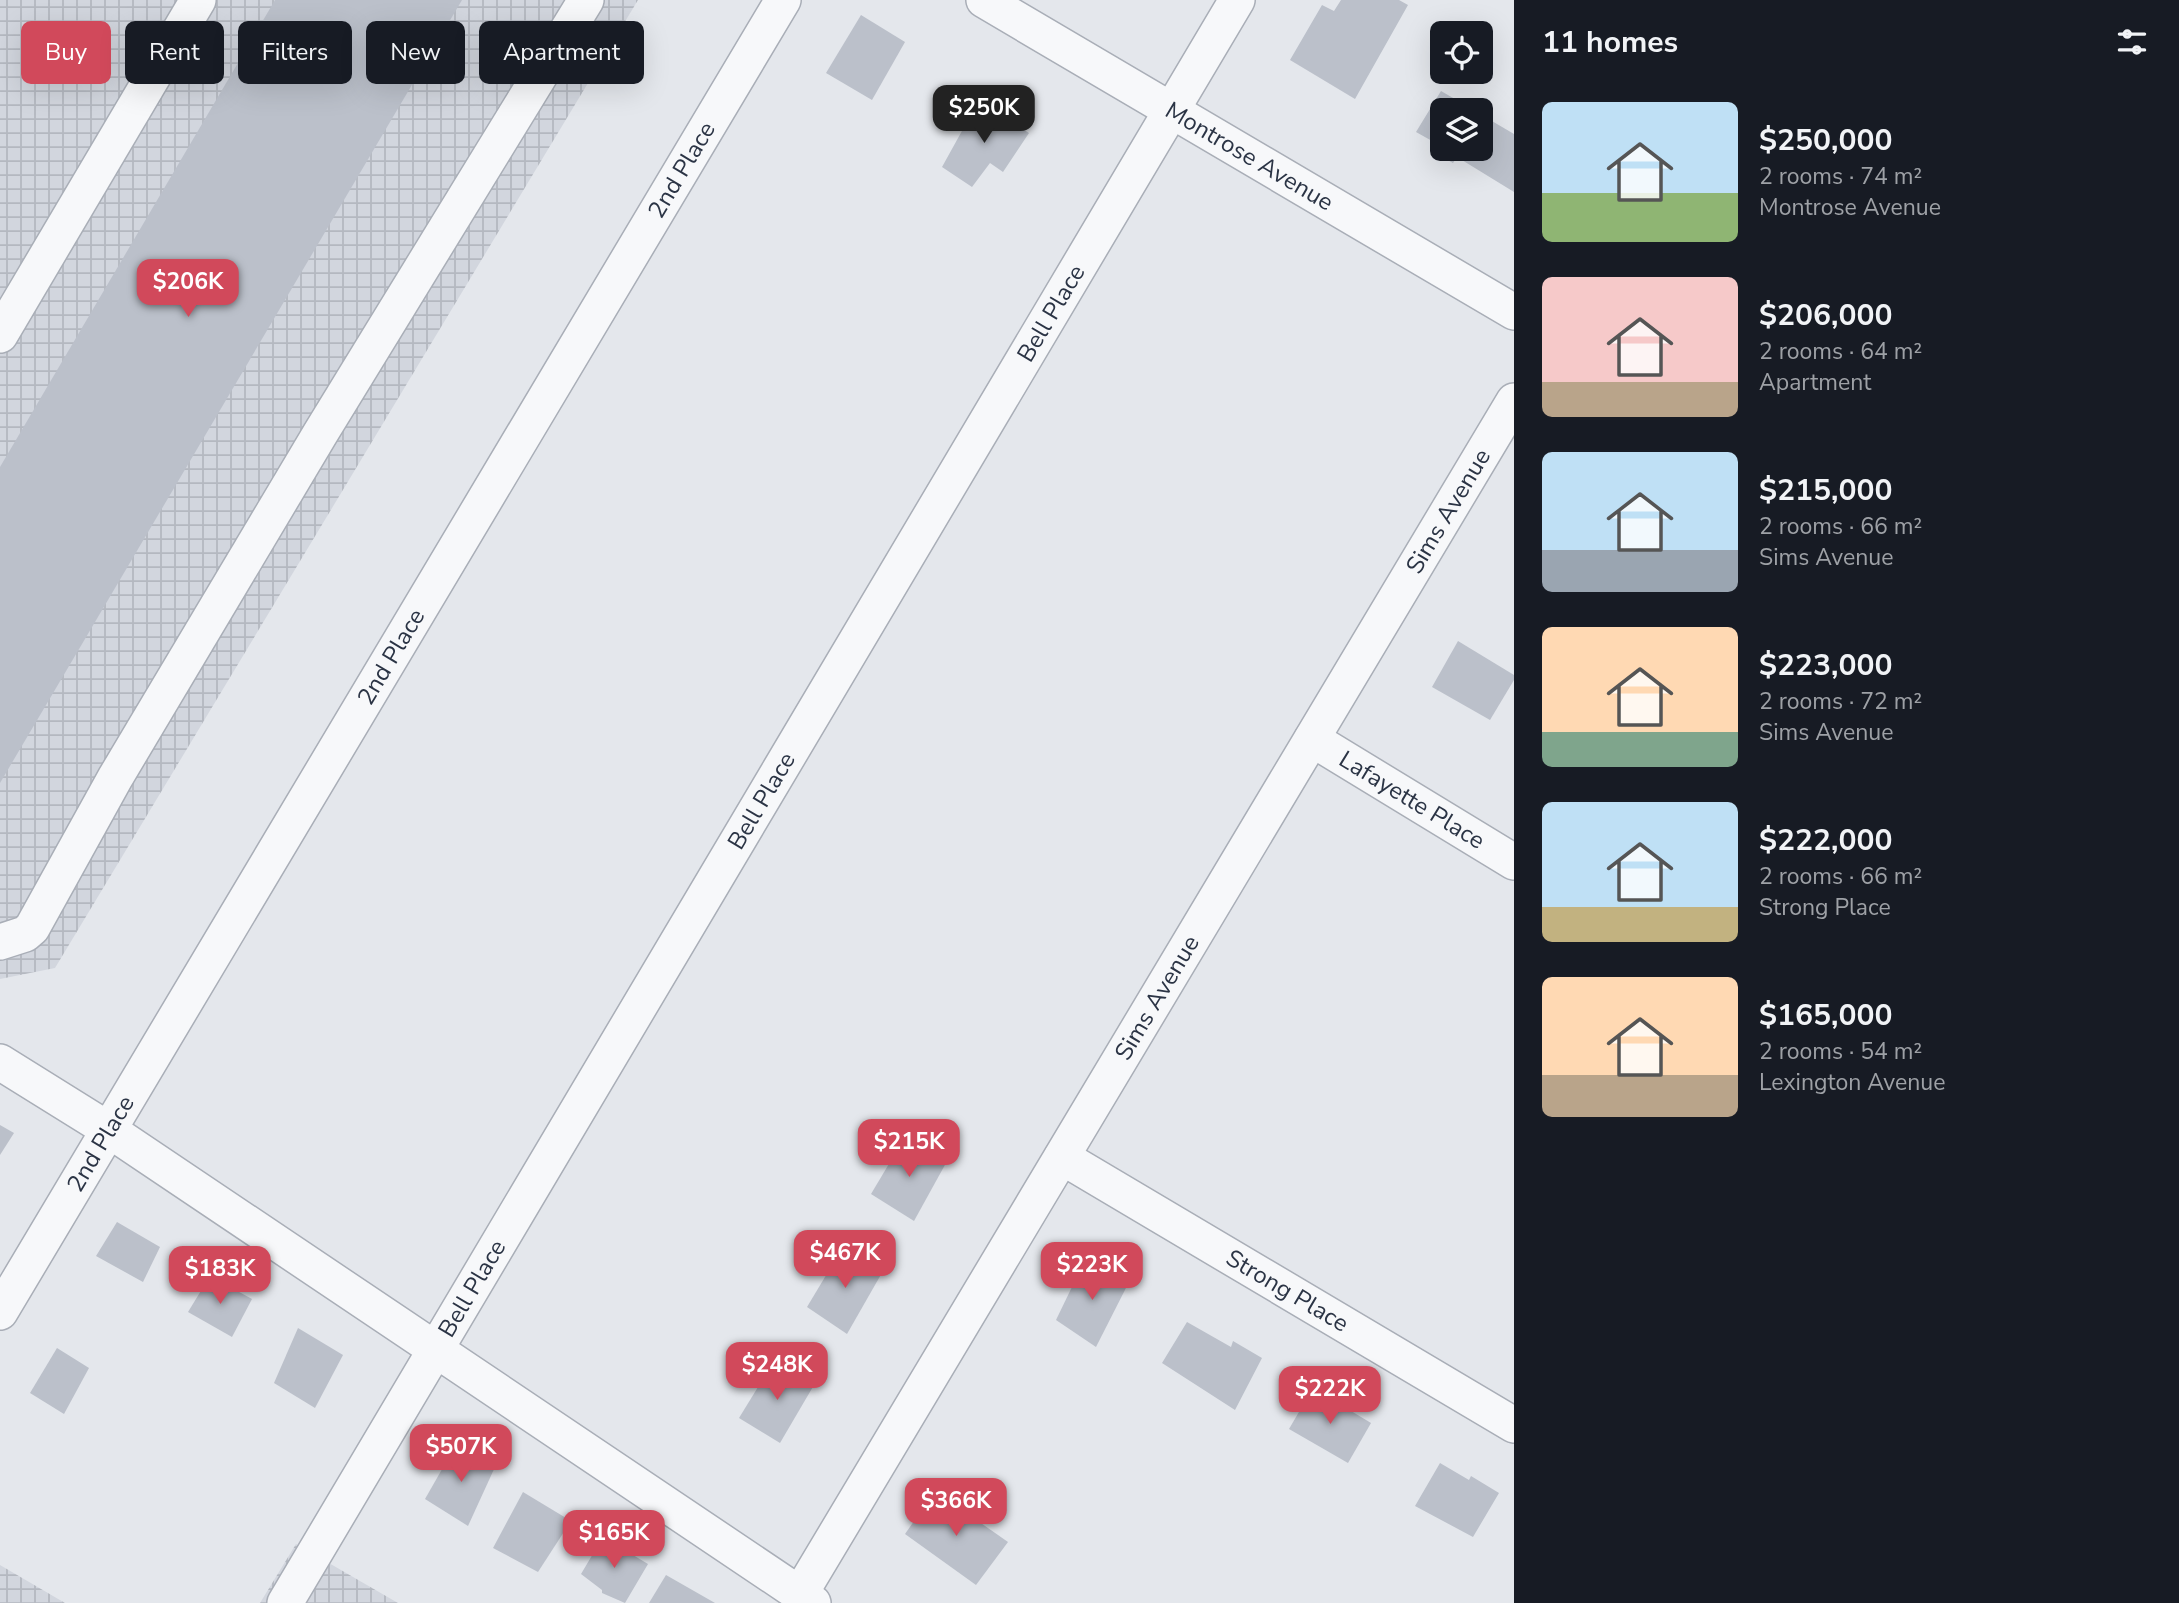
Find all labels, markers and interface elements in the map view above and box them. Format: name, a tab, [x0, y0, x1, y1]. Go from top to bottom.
chip: Buy	[21, 21, 111, 84]
chip: Rent	[125, 21, 224, 84]
chip: Filters	[238, 21, 352, 84]
chip: New	[366, 21, 465, 84]
chip: Apartment	[479, 21, 644, 84]
map controls	[1430, 21, 1493, 161]
button: locate	[1430, 21, 1493, 84]
text: 11 homes	[1542, 22, 1678, 63]
icon: filters	[2113, 23, 2151, 61]
pin: $250K	[935, 86, 1033, 145]
text: $250K	[949, 92, 1019, 123]
street label: Montrose Avenue	[1159, 94, 1339, 218]
button: layers	[1430, 98, 1493, 161]
street label: 2nd Place	[640, 116, 723, 224]
text: $250,000	[1759, 120, 1892, 161]
icon: home	[1598, 130, 1682, 214]
text: 2 rooms · 74 m²	[1759, 161, 1922, 192]
text: Montrose Avenue	[1759, 192, 1941, 223]
street label: Bell Place	[1010, 259, 1092, 368]
pin: $206K	[139, 260, 237, 319]
text: $206K	[153, 266, 223, 297]
text: $206,000	[1759, 295, 1892, 336]
icon: home	[1598, 305, 1682, 389]
text: 2 rooms · 64 m²	[1759, 336, 1922, 367]
text: Apartment	[1759, 367, 1871, 398]
street label: Sims Avenue	[1398, 443, 1498, 580]
text: $215,000	[1759, 470, 1892, 511]
icon: home	[1598, 480, 1682, 564]
text: 2 rooms · 66 m²	[1759, 511, 1922, 542]
text: Sims Avenue	[1759, 542, 1893, 573]
street label: 2nd Place	[350, 603, 432, 711]
text: $223,000	[1759, 645, 1892, 686]
icon: home	[1598, 655, 1682, 739]
text: 2 rooms · 72 m²	[1759, 686, 1922, 717]
text: Sims Avenue	[1759, 717, 1893, 748]
street label: Lafayette Place	[1333, 743, 1491, 856]
street label: Bell Place	[720, 746, 803, 855]
text: $222,000	[1759, 820, 1892, 861]
icon: home	[1598, 830, 1682, 914]
text: 2 rooms · 66 m²	[1759, 861, 1922, 892]
text: Strong Place	[1759, 892, 1891, 923]
street label: Sims Avenue	[1107, 929, 1207, 1066]
text: $165,000	[1759, 995, 1892, 1036]
icon: home	[1598, 1005, 1682, 1089]
text: 2 rooms · 54 m²	[1759, 1036, 1922, 1067]
text: Lexington Avenue	[1759, 1067, 1945, 1098]
street label: 2nd Place	[59, 1090, 142, 1198]
pin: $215K	[860, 1120, 958, 1179]
text: $215K	[874, 1126, 944, 1157]
pin: $467K	[796, 1230, 894, 1290]
street label: Bell Place	[431, 1234, 513, 1343]
text: $467K	[810, 1237, 880, 1268]
pin: $223K	[1043, 1242, 1141, 1302]
street label: Strong Place	[1220, 1242, 1355, 1339]
pin: $183K	[171, 1246, 269, 1306]
text: $223K	[1057, 1249, 1127, 1280]
text: $183K	[185, 1253, 255, 1284]
pin: $248K	[728, 1342, 826, 1402]
text: $248K	[742, 1349, 812, 1380]
pin: $222K	[1281, 1366, 1379, 1426]
text: $222K	[1295, 1373, 1365, 1404]
pin: $507K	[412, 1424, 510, 1484]
text: $507K	[426, 1431, 496, 1462]
pin: $366K	[907, 1478, 1005, 1538]
text: $366K	[921, 1485, 991, 1516]
pin: $165K	[565, 1510, 663, 1570]
text: $165K	[579, 1517, 649, 1548]

